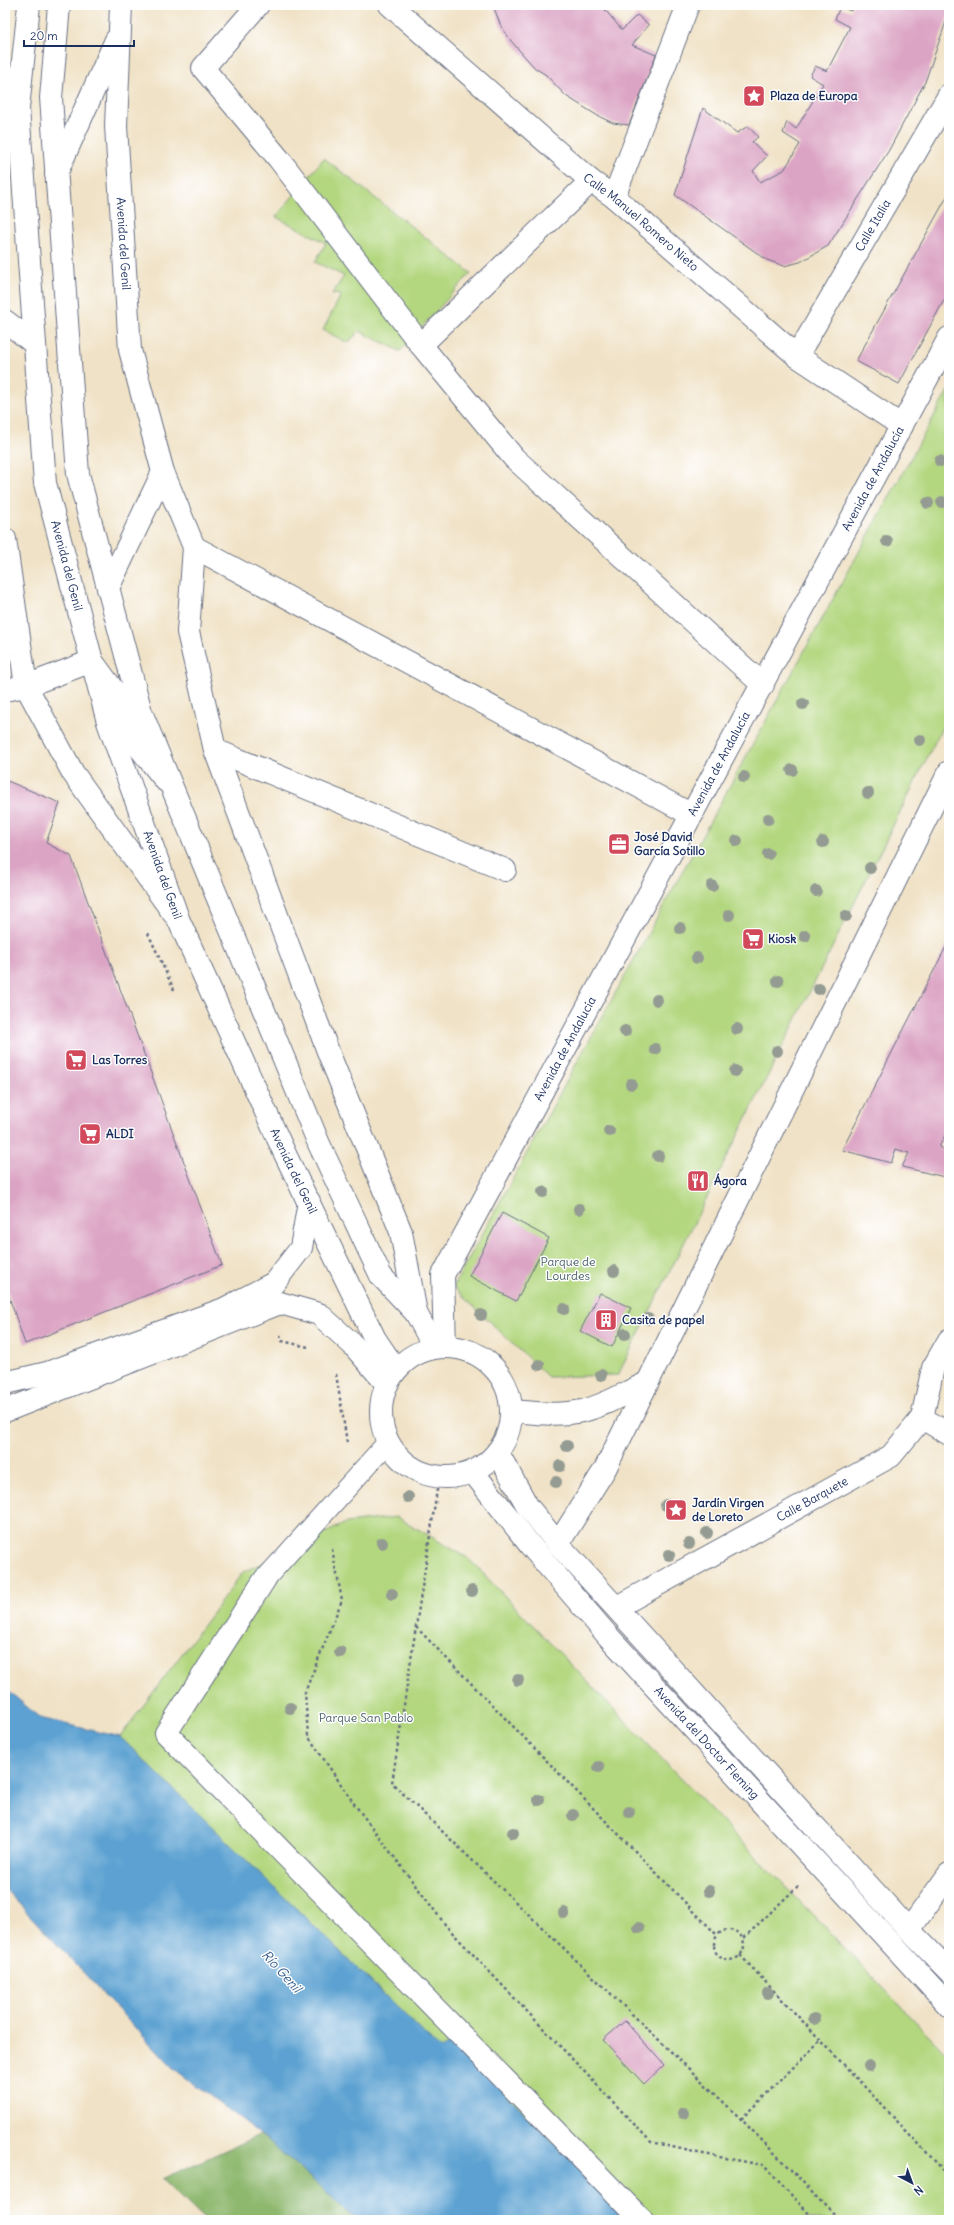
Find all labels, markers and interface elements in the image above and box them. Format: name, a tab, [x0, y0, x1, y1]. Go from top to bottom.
scale bar	[24, 22, 134, 48]
text: 20 m	[30, 28, 58, 43]
place icon: Plaza de Europa	[741, 83, 767, 109]
place label: Plaza de Europa	[770, 88, 858, 104]
street label: Calle Manuel Romero Nieto	[580, 170, 702, 274]
street label: Avenida del Genil	[113, 197, 134, 290]
street label: Calle Italia	[852, 197, 894, 254]
street label: Avenida de Andalucía	[838, 423, 907, 533]
street label: Avenida del Genil	[48, 519, 86, 612]
street label: Avenida de Andalucía	[684, 709, 753, 818]
street label: Avenida del Genil	[140, 828, 186, 921]
place label: José David García Sotillo	[634, 829, 705, 858]
office icon: José David García Sotillo	[606, 831, 632, 857]
supermarket icon: Kiosk	[740, 926, 766, 952]
place label: Kiosk	[768, 931, 796, 946]
street label: Avenida de Andalucía	[530, 994, 599, 1104]
supermarket icon: Las Torres	[63, 1047, 89, 1073]
place label: Las Torres	[92, 1052, 148, 1067]
supermarket icon: ALDI	[77, 1121, 103, 1147]
place label: ALDI	[106, 1126, 135, 1141]
street label: Avenida del Genil	[267, 1126, 321, 1216]
restaurant icon: Ágora	[685, 1168, 711, 1194]
place label: Ágora	[714, 1173, 747, 1189]
park label: Parque de Lourdes	[541, 1254, 595, 1283]
building icon: Casita de papel	[593, 1307, 619, 1333]
place label: Casita de papel	[622, 1312, 705, 1328]
street label: Calle Barquete	[774, 1473, 850, 1525]
place label: Jardín Virgen de Loreto	[692, 1495, 764, 1524]
place icon: Jardín Virgen de Loreto	[663, 1497, 689, 1523]
street label: Avenida del Doctor Fleming	[651, 1683, 763, 1802]
park label: Parque San Pablo	[319, 1710, 414, 1725]
water label: Río Genil	[258, 1947, 307, 1998]
north arrow	[892, 2163, 932, 2203]
text: N	[911, 2183, 926, 2198]

